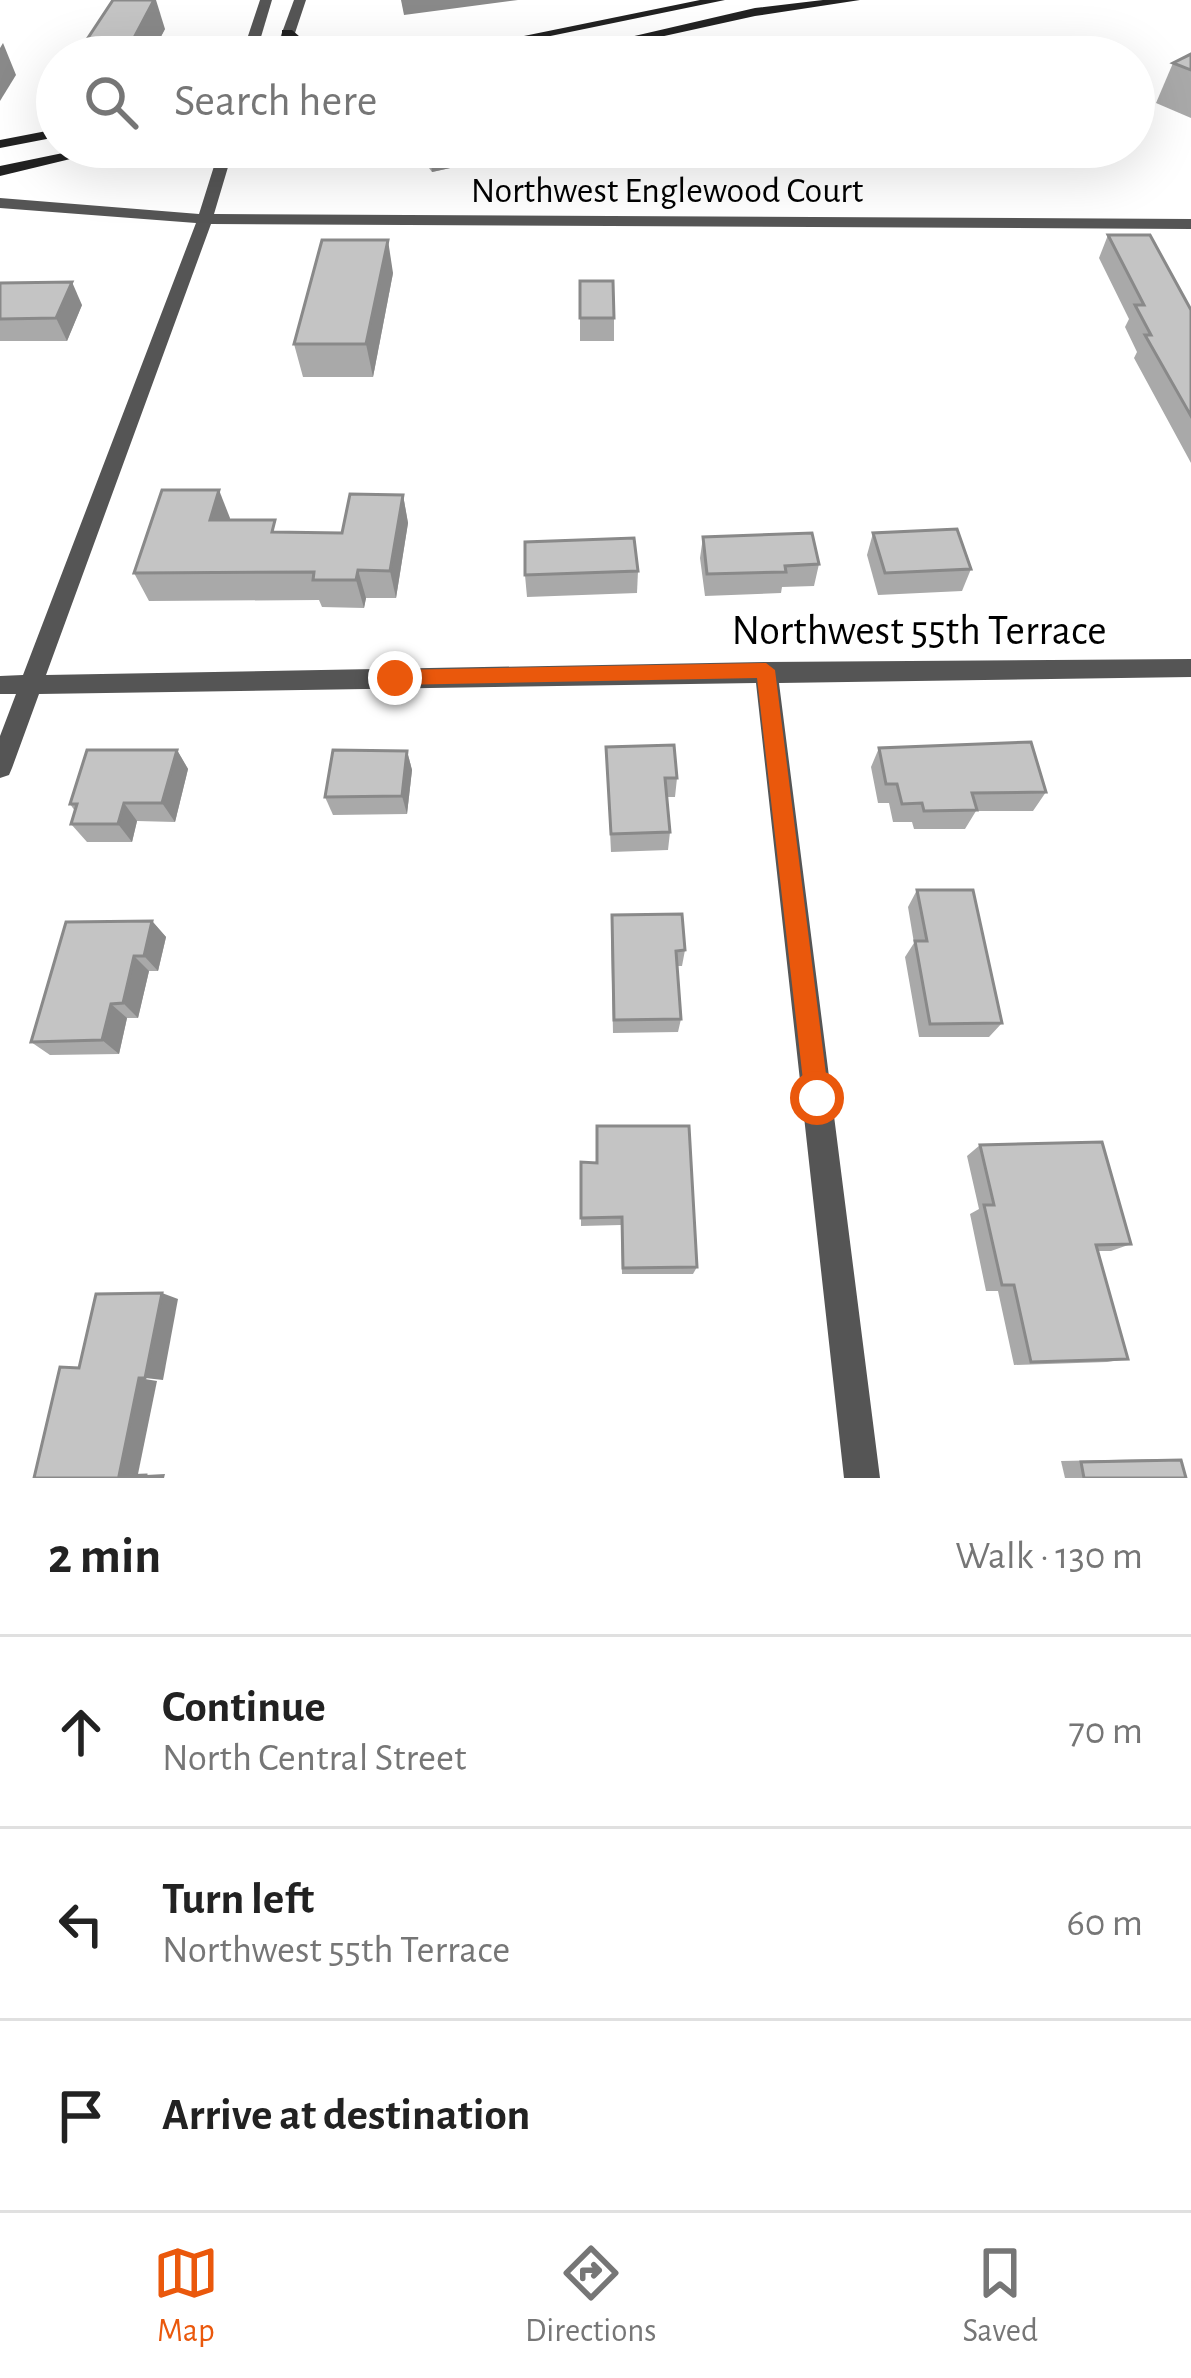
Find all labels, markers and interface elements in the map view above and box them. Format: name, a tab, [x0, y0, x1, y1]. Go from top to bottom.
search box	[36, 36, 1155, 168]
icon: search	[78, 69, 144, 135]
text: Search here	[174, 79, 377, 124]
street label: Northwest Englewood Court	[471, 173, 864, 209]
street label: Northwest 55th Terrace	[731, 610, 1107, 652]
route end	[368, 651, 422, 705]
route start	[790, 1071, 844, 1125]
text: 2 min	[48, 1531, 161, 1582]
text: Walk · 130 m	[955, 1537, 1143, 1576]
text: Continue	[162, 1685, 326, 1730]
icon: ahead	[48, 1699, 114, 1765]
text: 70 m	[1069, 1712, 1143, 1751]
text: North Central Street	[162, 1739, 467, 1778]
text: Turn left	[162, 1877, 314, 1922]
icon: left	[48, 1891, 114, 1957]
text: 60 m	[1066, 1904, 1143, 1943]
text: Northwest 55th Terrace	[162, 1931, 510, 1970]
icon: arrive	[48, 2083, 114, 2149]
text: Arrive at destination	[162, 2093, 530, 2138]
tab: Map	[153, 2240, 219, 2352]
tab: Directions	[525, 2240, 656, 2352]
tab: Saved	[962, 2240, 1038, 2352]

